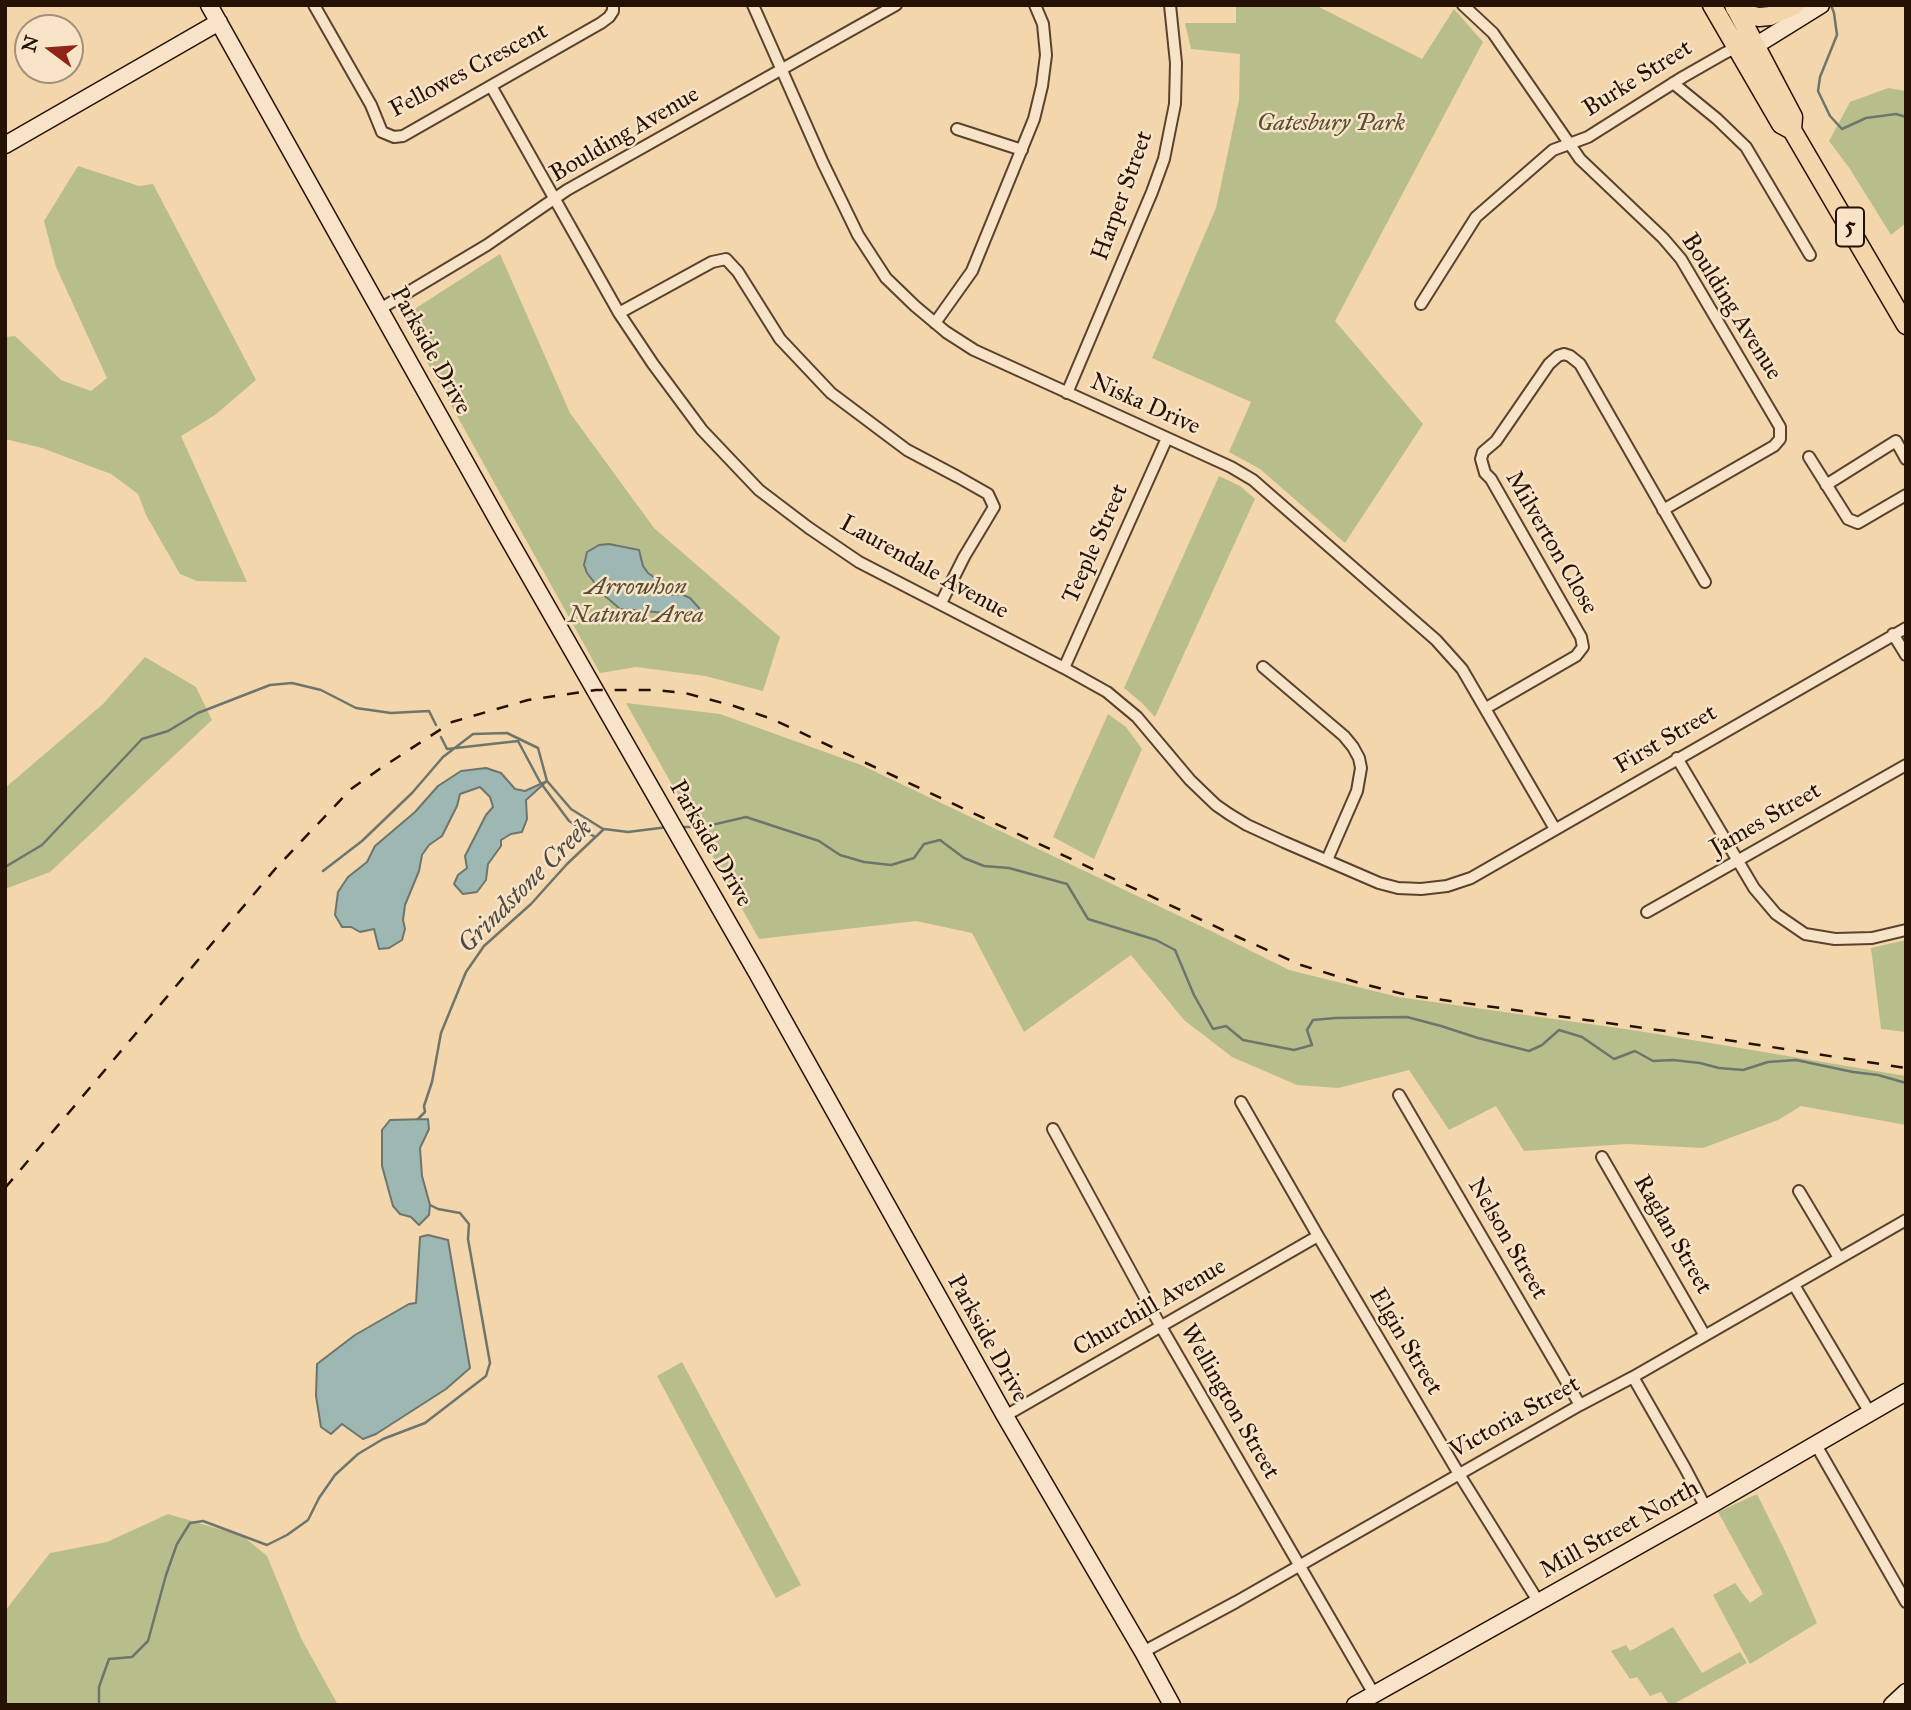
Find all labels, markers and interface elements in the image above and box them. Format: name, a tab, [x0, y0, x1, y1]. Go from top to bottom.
north arrow	[14, 14, 84, 84]
street label: Fellowes Crescent	[385, 17, 553, 125]
text: N	[17, 33, 44, 55]
street label: Burke Street	[1578, 34, 1698, 124]
street label: Boulding Avenue	[545, 81, 705, 189]
park label: Gatesbury Park	[1257, 110, 1405, 138]
street label: Harper Street	[1086, 127, 1160, 265]
road number: 5	[1836, 208, 1864, 246]
street label: Boulding Avenue	[1674, 228, 1788, 386]
street label: Parkside Drive	[383, 282, 477, 420]
street label: Niska Drive	[1085, 368, 1205, 442]
street label: Milverton Close	[1498, 466, 1604, 620]
street label: Teeple Street	[1057, 480, 1135, 608]
street label: Laurendale Avenue	[835, 510, 1013, 626]
park label: Arrowhon Natural Area	[568, 574, 704, 630]
street label: First Street	[1610, 699, 1722, 781]
street label: Parkside Drive	[662, 776, 758, 912]
street label: James Street	[1706, 777, 1826, 863]
water label: Grindstone Creek	[452, 813, 600, 961]
street label: Raglan Street	[1626, 1170, 1718, 1300]
street label: Nelson Street	[1461, 1173, 1553, 1305]
street label: Churchill Avenue	[1069, 1253, 1231, 1363]
street label: Parkside Drive	[940, 1270, 1034, 1408]
street label: Elgin Street	[1362, 1283, 1448, 1401]
street label: Wellington Street	[1173, 1319, 1285, 1485]
street label: Victoria Street	[1445, 1370, 1585, 1466]
street label: Mill Street North	[1536, 1474, 1704, 1586]

